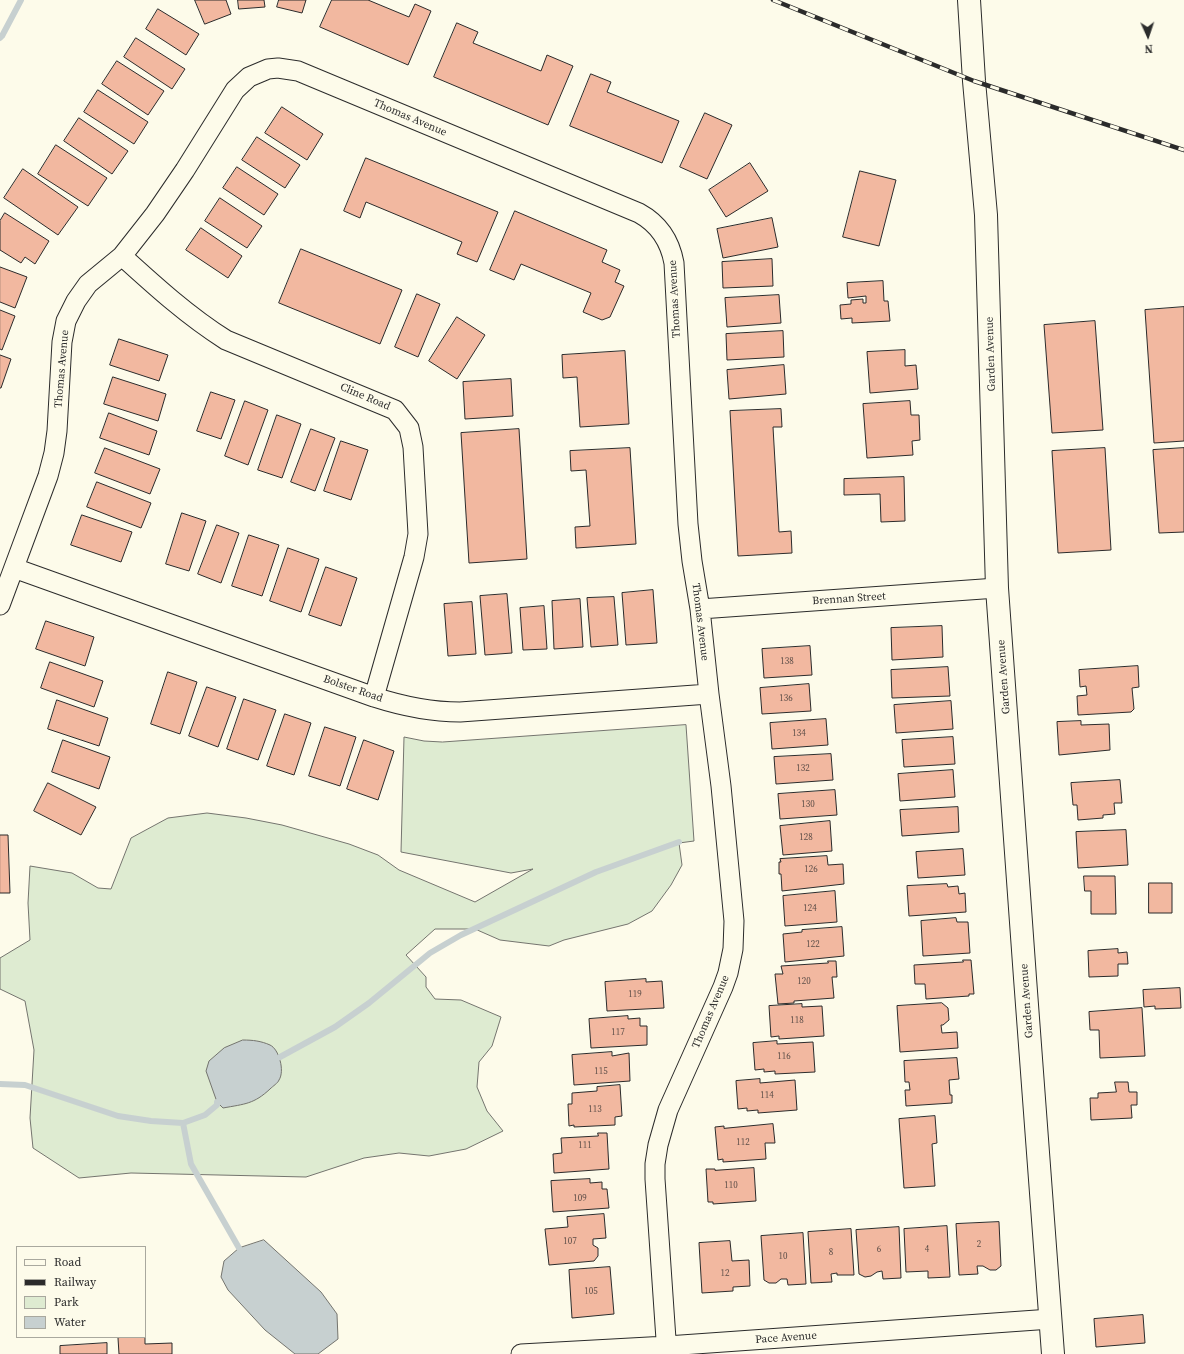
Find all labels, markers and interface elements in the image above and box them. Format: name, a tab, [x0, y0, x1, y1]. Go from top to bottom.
north arrow	[1128, 16, 1168, 56]
text: N	[1144, 41, 1153, 56]
street label: Thomas Avenue	[371, 97, 449, 139]
street label: Thomas Avenue	[666, 260, 684, 338]
street label: Garden Avenue	[983, 316, 999, 392]
street label: Thomas Avenue	[52, 329, 72, 409]
street label: Cline Road	[338, 381, 392, 413]
street label: Thomas Avenue	[689, 582, 711, 662]
street label: Brennan Street	[812, 590, 886, 608]
street label: Garden Avenue	[995, 639, 1013, 715]
house number: 138	[780, 657, 794, 667]
street label: Bolster Road	[321, 673, 385, 705]
house number: 136	[779, 694, 793, 704]
house number: 134	[792, 729, 806, 739]
house number: 132	[796, 764, 810, 774]
house number: 130	[801, 800, 815, 810]
house number: 128	[799, 833, 813, 843]
house number: 126	[804, 865, 818, 875]
house number: 124	[803, 904, 817, 914]
house number: 122	[806, 940, 820, 950]
street label: Garden Avenue	[1018, 963, 1036, 1039]
street label: Thomas Avenue	[690, 973, 732, 1051]
house number: 120	[797, 977, 811, 987]
house number: 119	[628, 990, 642, 1000]
house number: 118	[790, 1016, 804, 1026]
house number: 117	[611, 1028, 625, 1038]
house number: 116	[777, 1052, 791, 1062]
house number: 115	[594, 1067, 608, 1077]
house number: 114	[760, 1091, 774, 1101]
house number: 113	[588, 1105, 602, 1115]
house number: 112	[736, 1138, 750, 1148]
house number: 111	[578, 1141, 592, 1151]
house number: 110	[724, 1181, 738, 1191]
house number: 109	[573, 1194, 587, 1204]
house number: 107	[563, 1237, 577, 1247]
house number: 2	[977, 1240, 981, 1250]
house number: 6	[877, 1245, 881, 1255]
house number: 4	[925, 1245, 929, 1255]
legend	[16, 1246, 146, 1338]
house number: 8	[829, 1248, 833, 1258]
house number: 10	[779, 1252, 787, 1262]
text: Road	[54, 1254, 81, 1270]
house number: 12	[721, 1269, 729, 1279]
text: Railway	[54, 1274, 96, 1290]
house number: 105	[584, 1287, 598, 1297]
text: Park	[54, 1294, 79, 1310]
text: Water	[54, 1314, 86, 1330]
street label: Pace Avenue	[755, 1329, 817, 1347]

